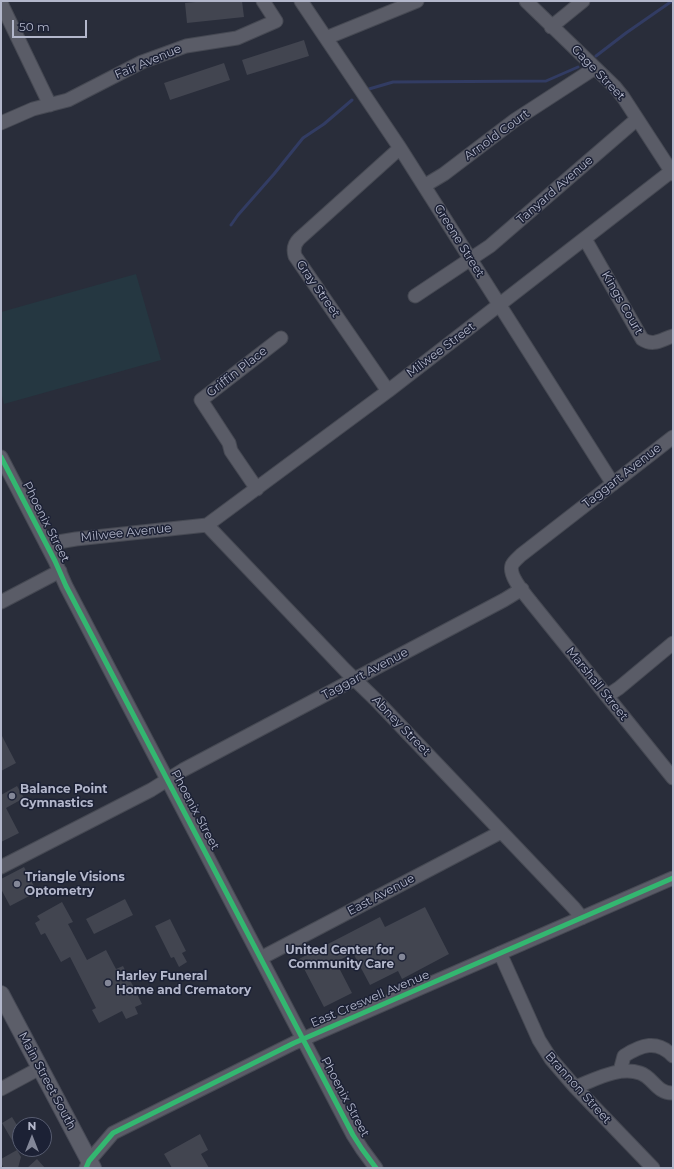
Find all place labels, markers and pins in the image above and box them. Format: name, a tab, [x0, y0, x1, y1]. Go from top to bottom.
place label: Balance Point Gymnastics	[20, 782, 108, 810]
marker: Balance Point Gymnastics	[7, 791, 17, 801]
place label: Triangle Visions Optometry	[25, 870, 125, 898]
marker: Triangle Visions Optometry	[12, 879, 22, 889]
place label: United Center for Community Care	[285, 943, 394, 971]
marker: United Center for Community Care	[397, 952, 407, 962]
place label: Harley Funeral Home and Crematory	[116, 969, 251, 997]
marker: Harley Funeral Home and Crematory	[103, 978, 113, 988]

